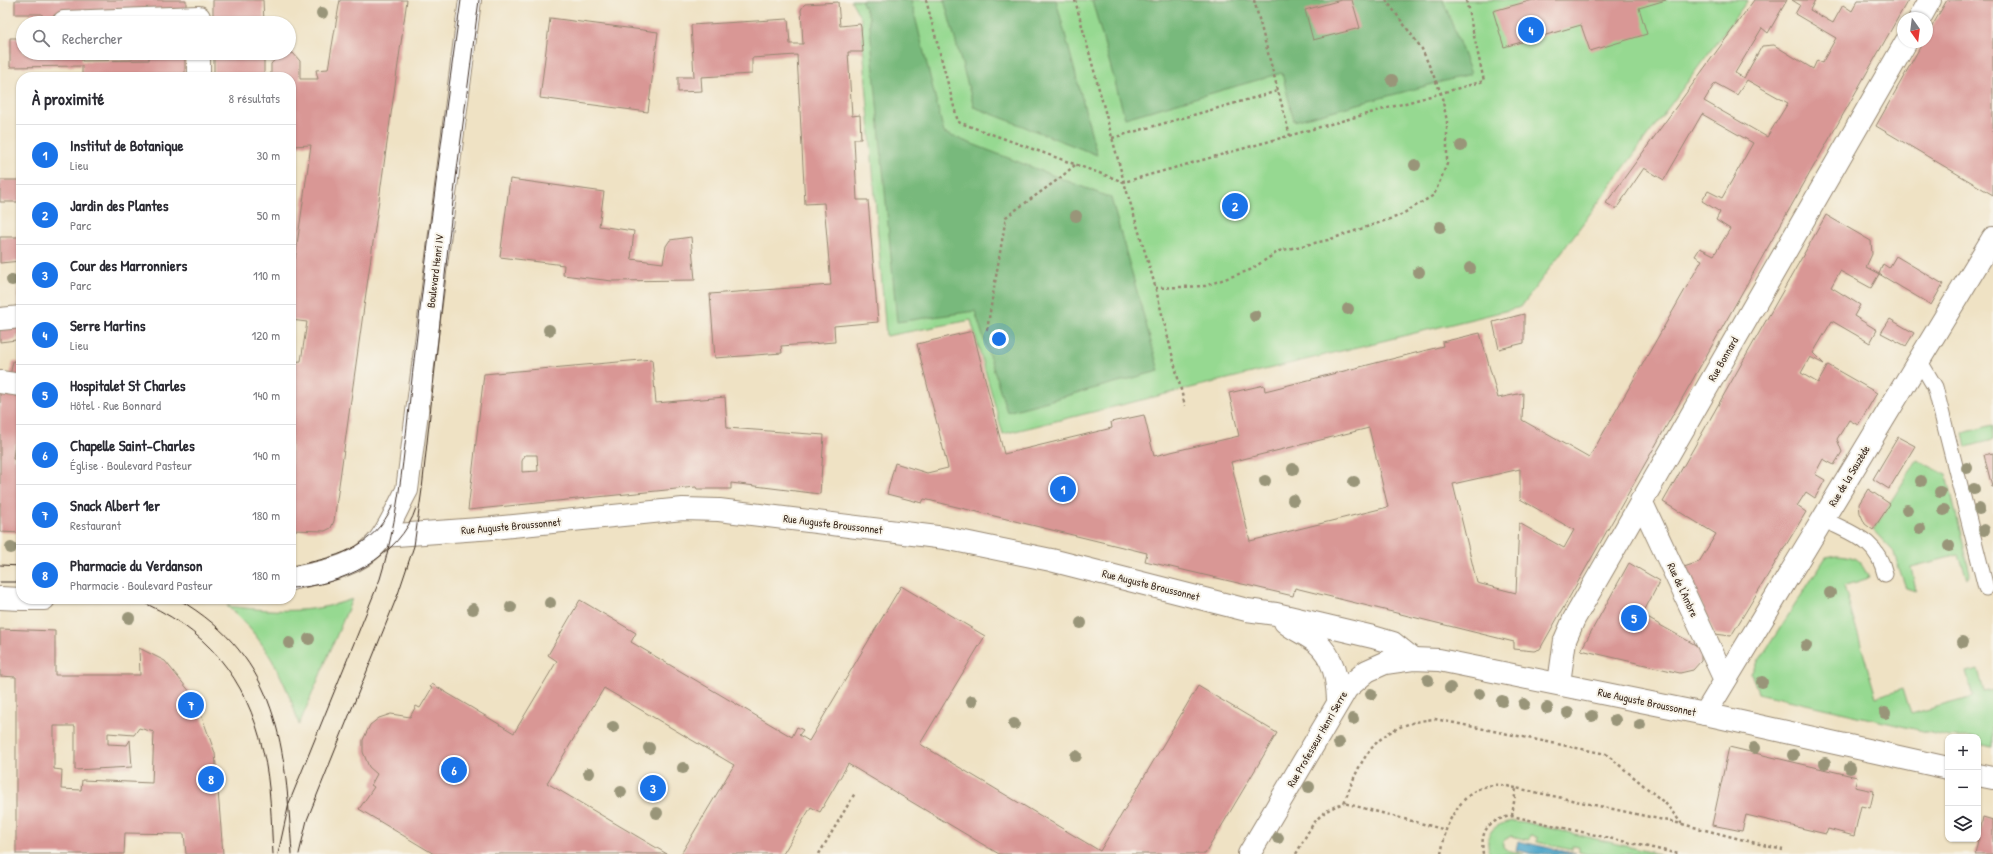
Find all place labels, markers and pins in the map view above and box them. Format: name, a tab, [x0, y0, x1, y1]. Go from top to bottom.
pin: 4	[1518, 15, 1544, 45]
pin: 2	[1222, 191, 1248, 221]
pin: 1	[1050, 474, 1076, 504]
pin: 5	[1621, 603, 1647, 633]
pin: 7	[178, 690, 204, 720]
pin: 6	[441, 755, 467, 785]
pin: 8	[198, 764, 224, 794]
pin: 3	[640, 773, 666, 803]

